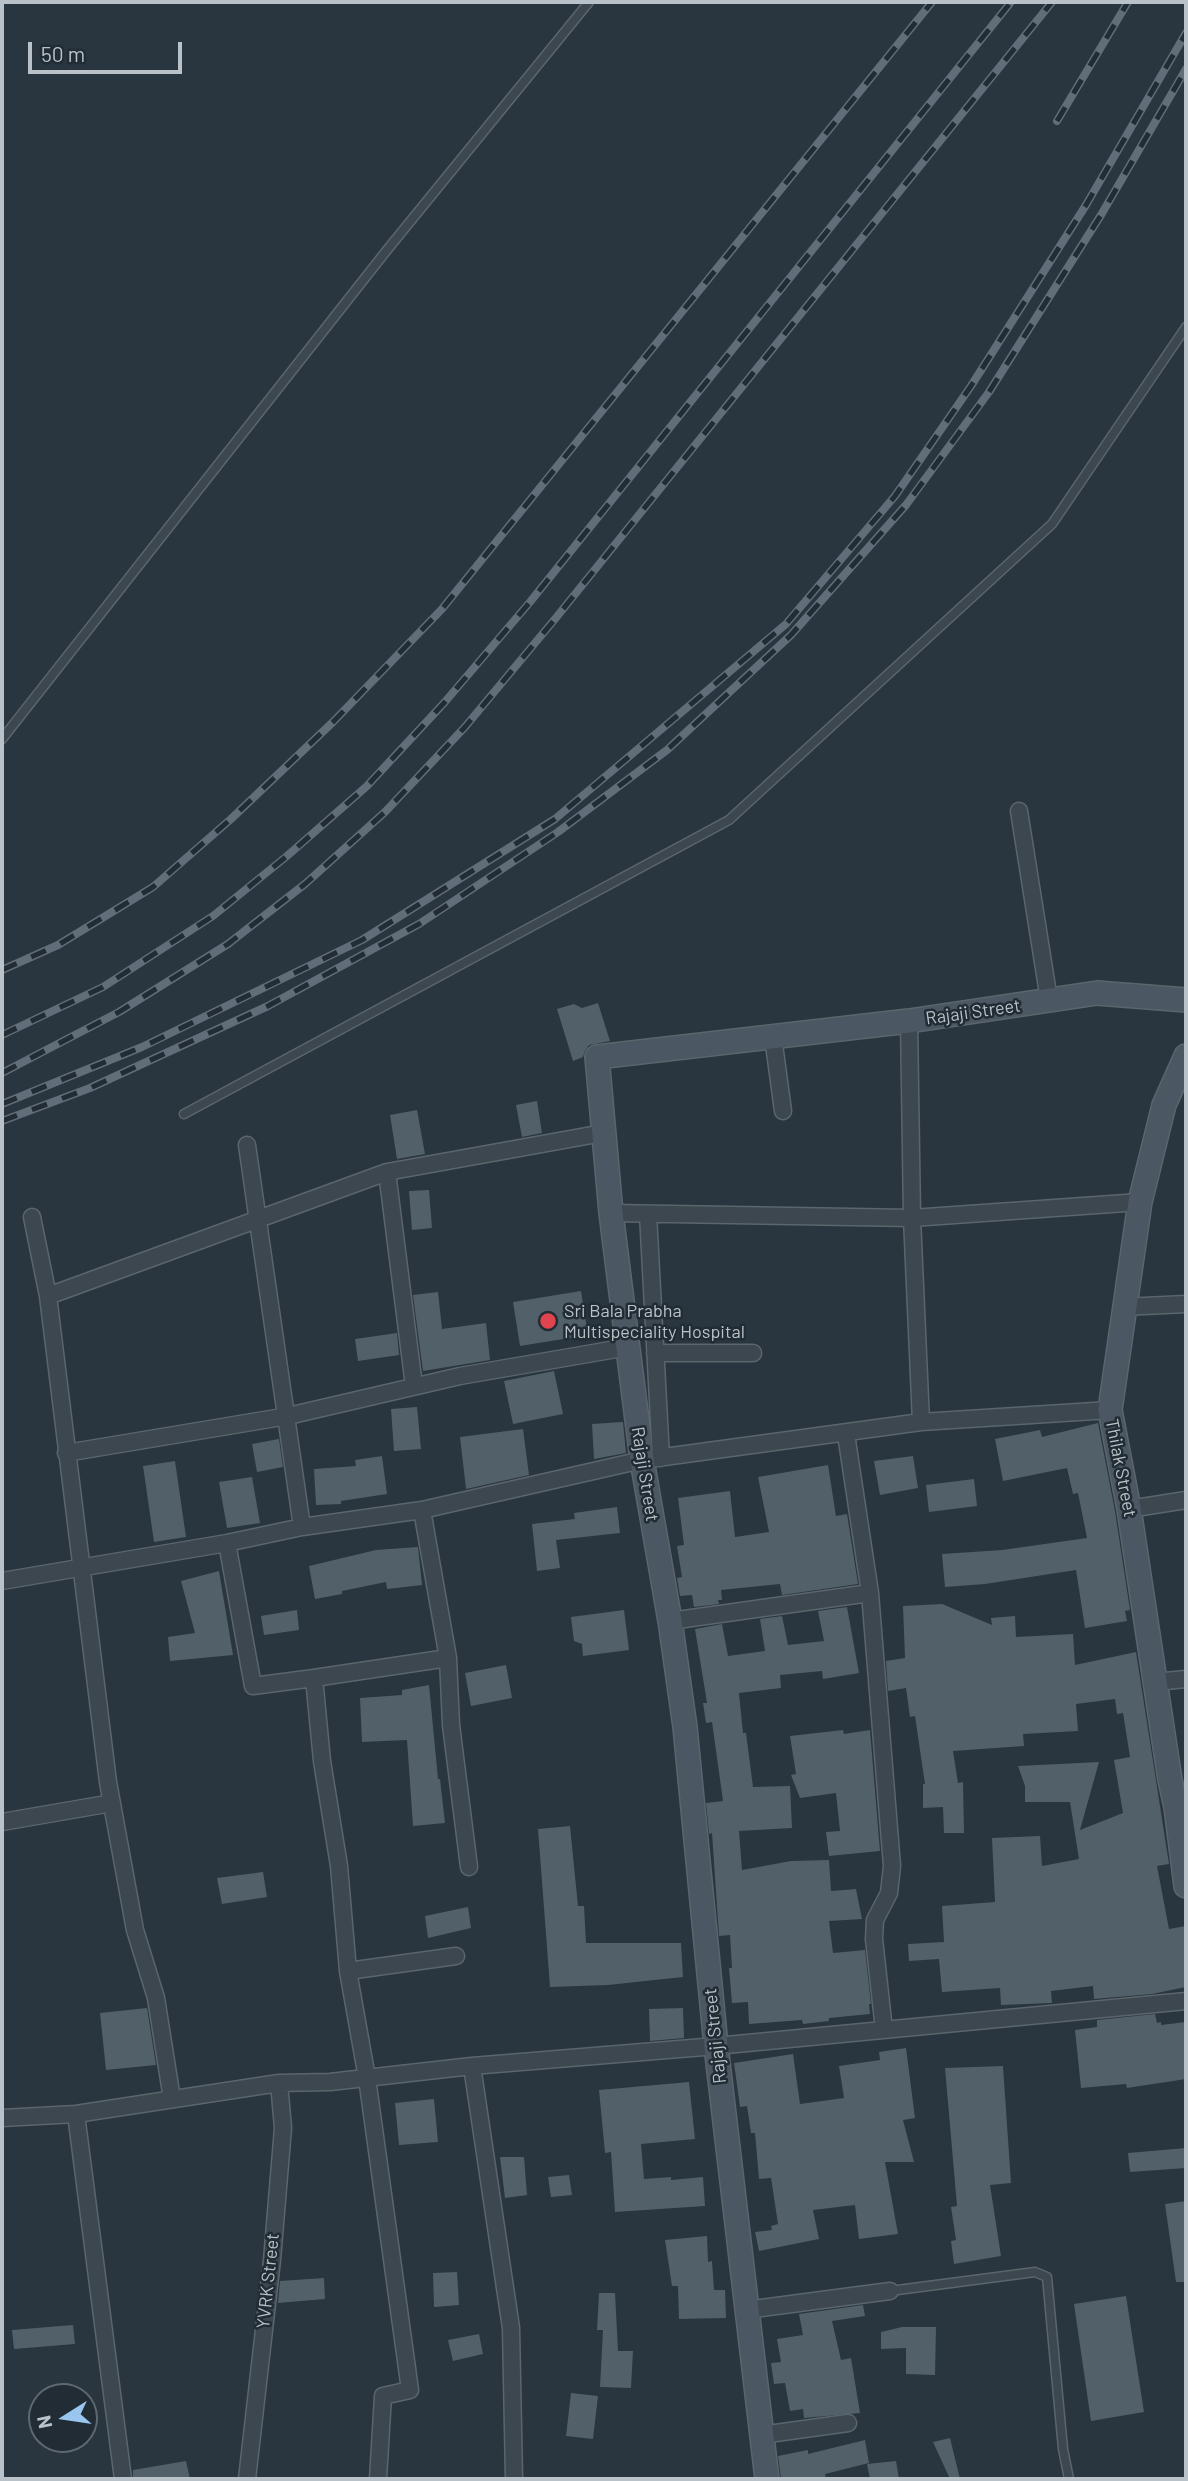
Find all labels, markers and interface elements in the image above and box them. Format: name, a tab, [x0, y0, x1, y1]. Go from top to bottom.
scale bar	[32, 28, 186, 72]
text: 50 m	[41, 41, 85, 66]
street label: Rajaji Street	[924, 995, 1022, 1029]
place label: Sri Bala Prabha Multispeciality Hospital	[564, 1300, 745, 1342]
marker: Sri Bala Prabha Multispeciality Hospital	[538, 1311, 558, 1331]
street label: Thilak Street	[1101, 1417, 1141, 1519]
street label: Rajaji Street	[627, 1425, 663, 1523]
street label: Rajaji Street	[699, 1987, 731, 2085]
street label: YVRK Street	[252, 2232, 284, 2330]
north arrow	[28, 2383, 98, 2453]
text: N	[31, 2413, 56, 2431]

